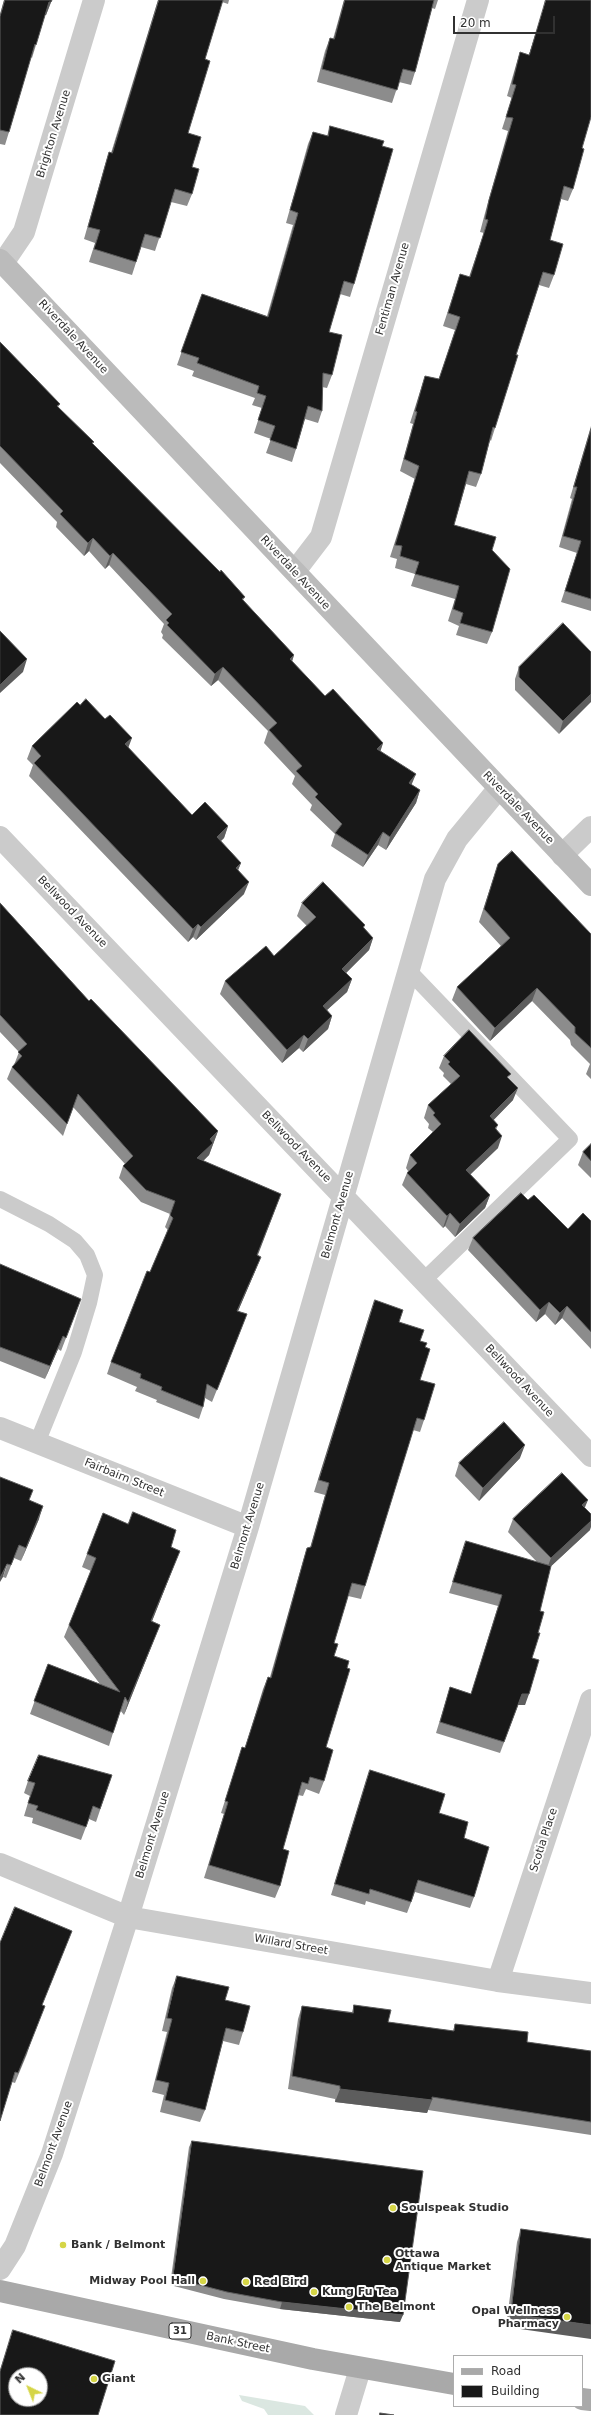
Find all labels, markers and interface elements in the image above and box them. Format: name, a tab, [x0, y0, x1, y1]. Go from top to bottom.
scale bar	[455, 8, 557, 34]
text: 20 m	[460, 16, 491, 30]
street label: Brighton Avenue	[34, 88, 74, 180]
street label: Fentiman Avenue	[373, 241, 413, 337]
street label: Riverdale Avenue	[35, 297, 111, 377]
street label: Riverdale Avenue	[257, 533, 333, 613]
street label: Riverdale Avenue	[480, 769, 556, 847]
street label: Bellwood Avenue	[35, 874, 109, 950]
street label: Bellwood Avenue	[259, 1109, 333, 1185]
street label: Belmont Avenue	[319, 1170, 357, 1260]
street label: Bellwood Avenue	[482, 1342, 556, 1420]
street label: Fairbairn Street	[82, 1456, 166, 1500]
street label: Belmont Avenue	[228, 1481, 268, 1571]
street label: Belmont Avenue	[133, 1790, 173, 1880]
street label: Scotia Place	[527, 1806, 561, 1874]
street label: Willard Street	[253, 1932, 329, 1958]
street label: Belmont Avenue	[32, 2099, 76, 2189]
place label: Soulspeak Studio	[401, 2201, 509, 2215]
marker: Soulspeak Studio	[388, 2203, 398, 2213]
place label: Bank / Belmont	[71, 2238, 165, 2252]
marker: Bank / Belmont	[58, 2240, 68, 2250]
place label: Ottawa Antique Market	[395, 2247, 491, 2273]
marker: Ottawa Antique Market	[382, 2255, 392, 2265]
place label: Midway Pool Hall	[89, 2274, 195, 2288]
place label: Red Bird	[254, 2275, 307, 2289]
marker: Midway Pool Hall	[198, 2276, 208, 2286]
marker: Red Bird	[241, 2277, 251, 2287]
place label: Kung Fu Tea	[322, 2285, 397, 2299]
marker: Kung Fu Tea	[309, 2287, 319, 2297]
place label: The Belmont	[357, 2300, 435, 2314]
marker: The Belmont	[344, 2302, 354, 2312]
place label: Opal Wellness Pharmacy	[472, 2304, 559, 2330]
marker: Opal Wellness Pharmacy	[562, 2312, 572, 2322]
road number: 31	[169, 2323, 191, 2339]
street label: Bank Street	[205, 2330, 271, 2356]
legend	[453, 2355, 583, 2407]
text: Road	[491, 2364, 521, 2378]
north arrow	[8, 2367, 48, 2407]
text: N	[12, 2371, 28, 2386]
place label: Giant	[102, 2372, 135, 2386]
marker: Giant	[89, 2374, 99, 2384]
text: Building	[491, 2384, 540, 2398]

